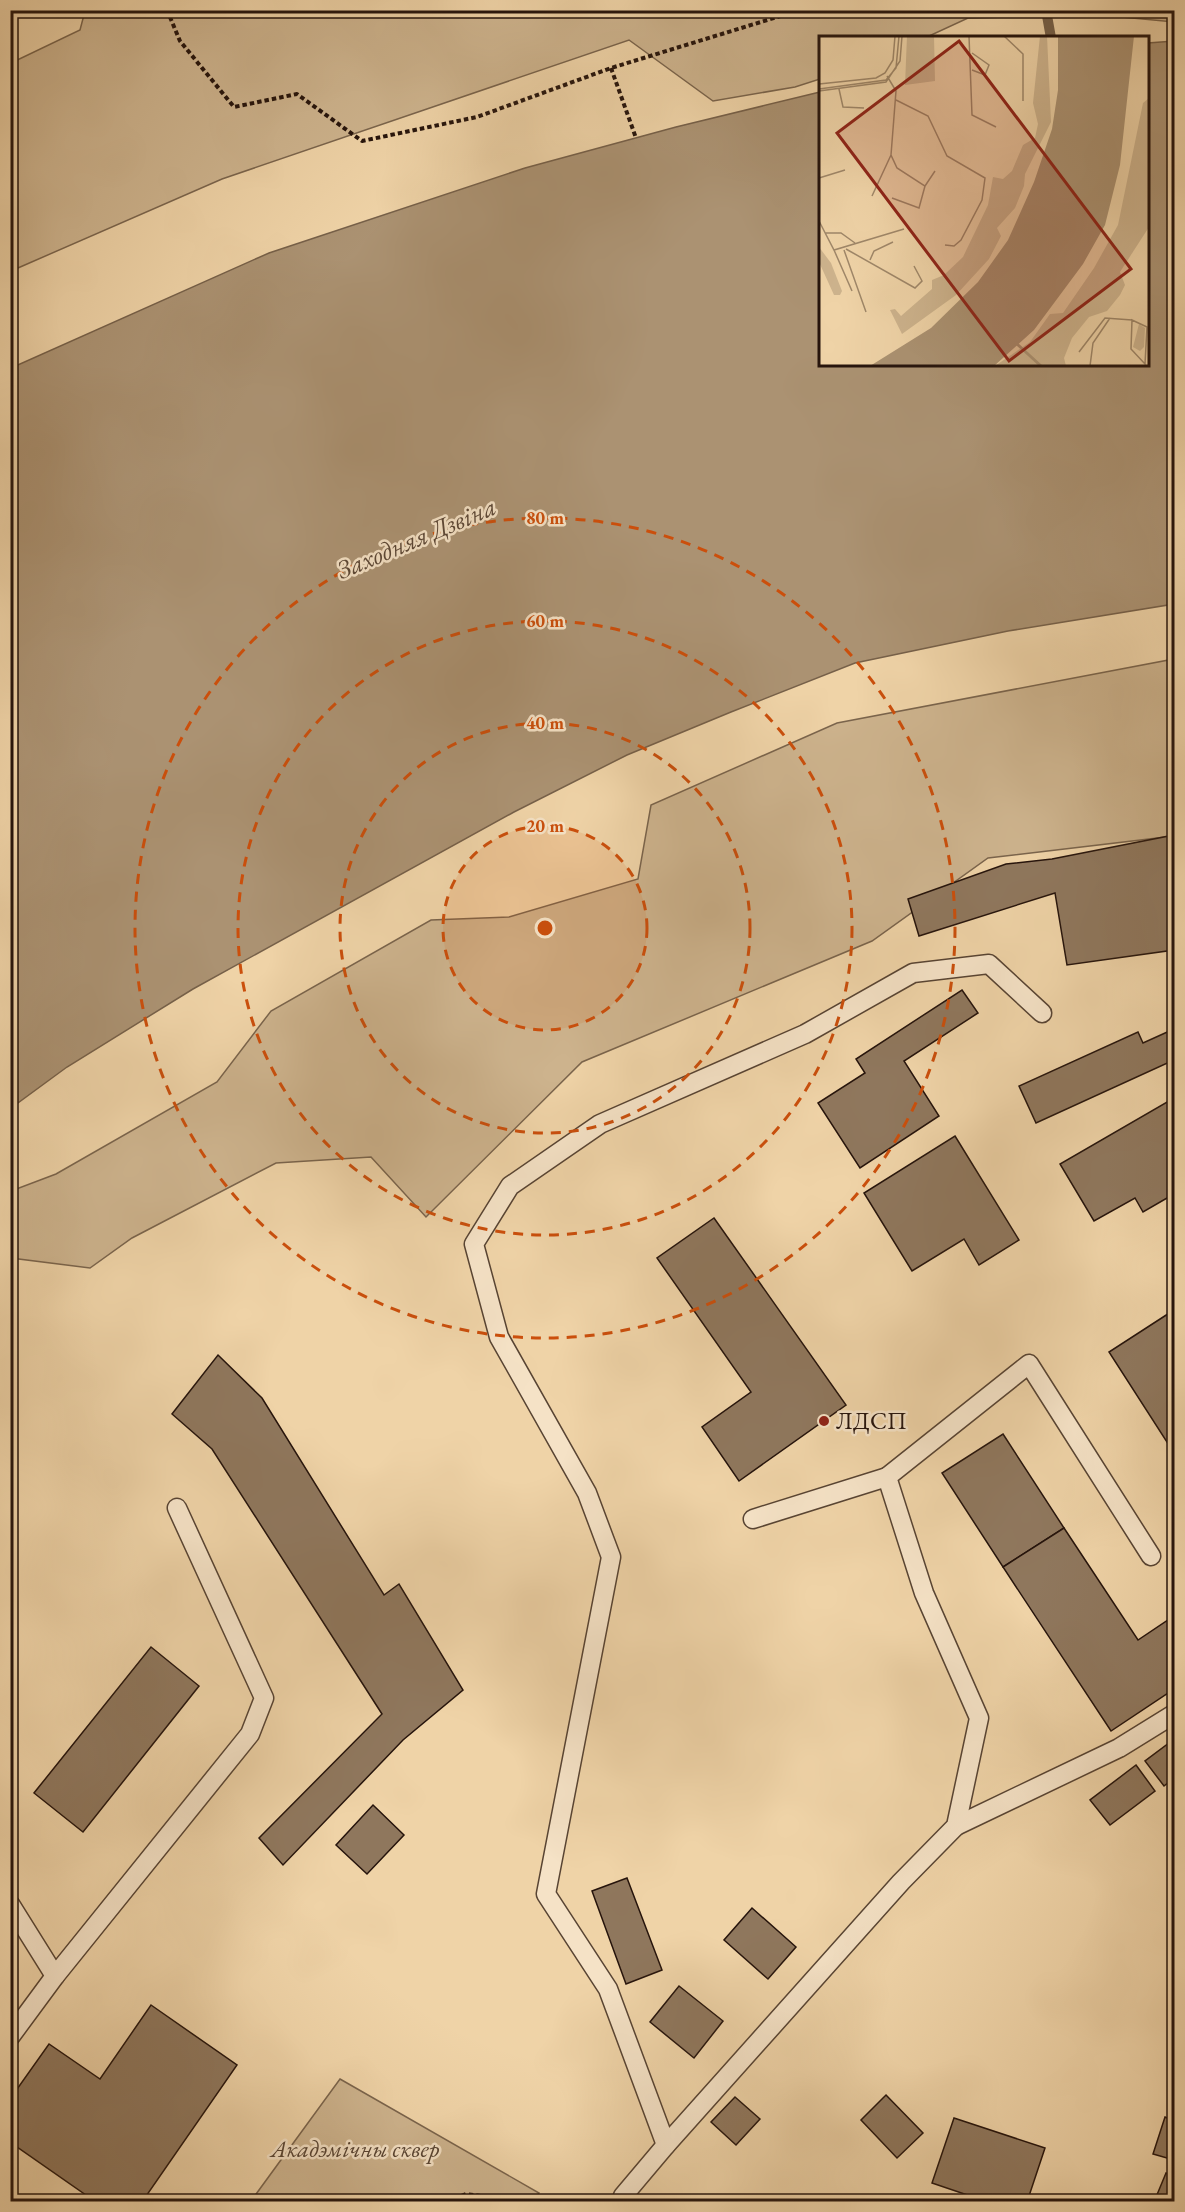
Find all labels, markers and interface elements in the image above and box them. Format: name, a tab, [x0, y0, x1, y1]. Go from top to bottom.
inset map	[819, 36, 1149, 366]
water label: Заходняя Дзвіна	[331, 489, 501, 587]
text: 80 m	[526, 506, 564, 529]
text: 60 m	[526, 609, 564, 632]
text: 40 m	[526, 711, 564, 734]
text: 20 m	[526, 814, 564, 837]
centre of rings	[535, 918, 555, 938]
place label: ЛДСП	[836, 1405, 907, 1436]
marker: ЛДСП	[817, 1414, 831, 1428]
park label: Акадэмічны сквер	[269, 2133, 440, 2164]

